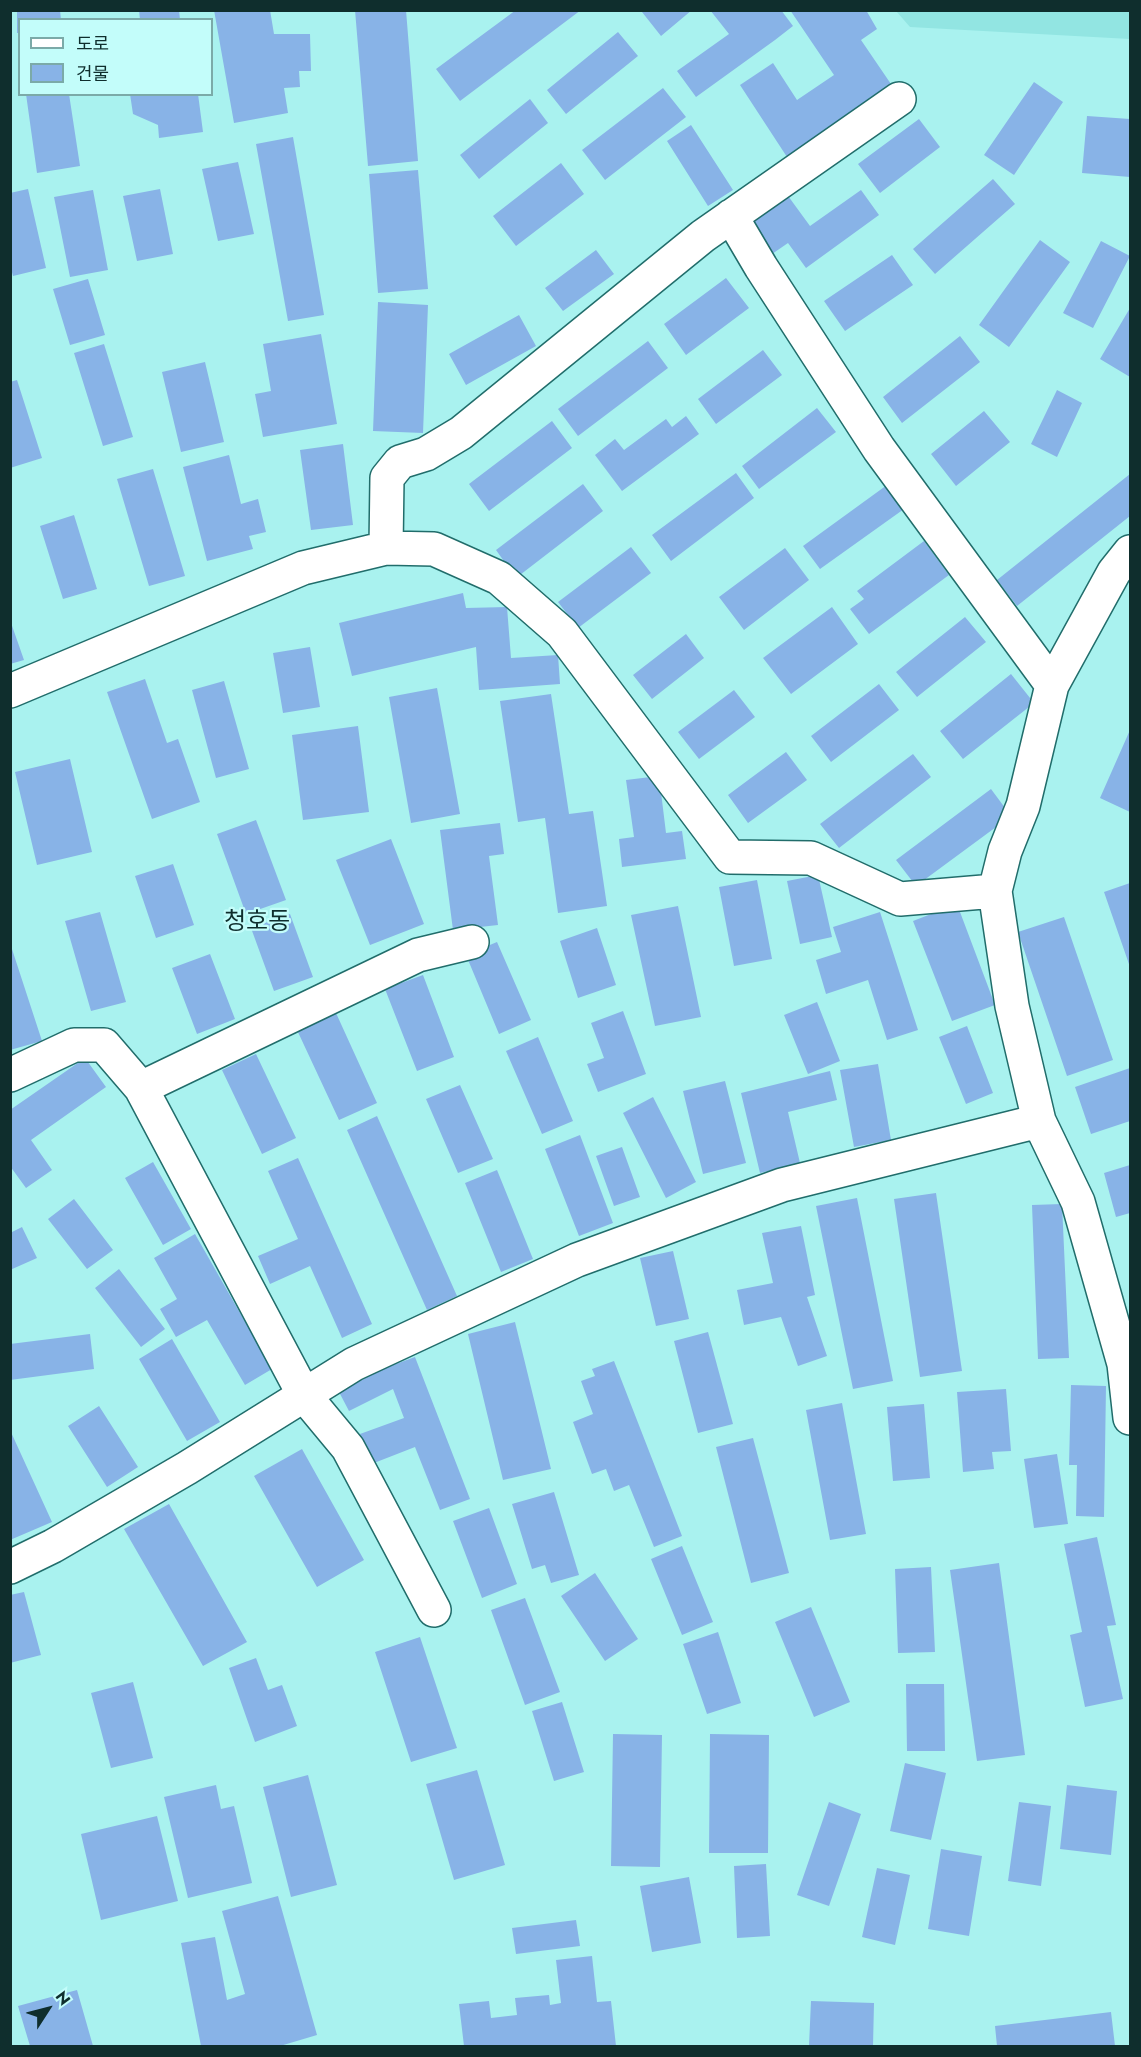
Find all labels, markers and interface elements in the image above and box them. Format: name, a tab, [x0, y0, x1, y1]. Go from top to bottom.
legend	[18, 18, 213, 96]
text: 도로	[76, 31, 109, 57]
text: 건물	[76, 61, 109, 87]
district label: 청호동	[224, 909, 290, 937]
north arrow	[18, 1979, 78, 2039]
text: N	[50, 1986, 76, 2010]

